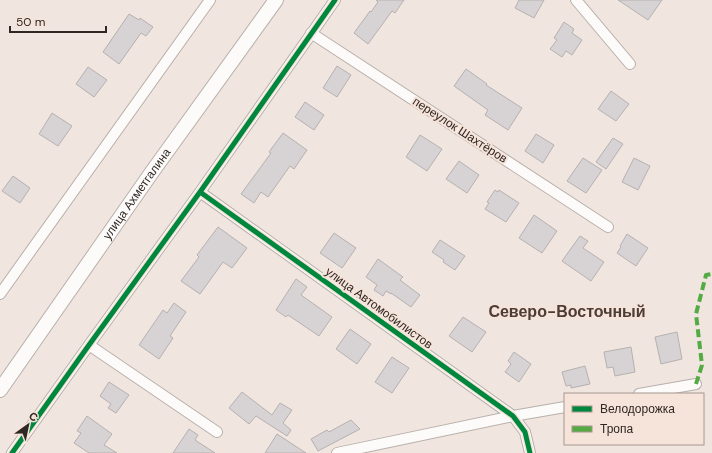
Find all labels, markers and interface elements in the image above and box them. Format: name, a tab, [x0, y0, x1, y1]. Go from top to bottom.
scale bar	[10, 8, 106, 34]
text: 50 m	[16, 14, 45, 30]
street label: переулок Шахтёров	[410, 93, 510, 167]
street label: улица Ахметгалина	[99, 145, 175, 243]
street label: улица Автомобилистов	[322, 264, 436, 352]
district label: Северо-Восточный	[488, 301, 646, 322]
legend	[564, 393, 704, 445]
text: Велодорожка	[600, 401, 675, 417]
north arrow	[8, 405, 48, 445]
text: С	[26, 409, 41, 425]
text: Тропа	[600, 421, 634, 437]

